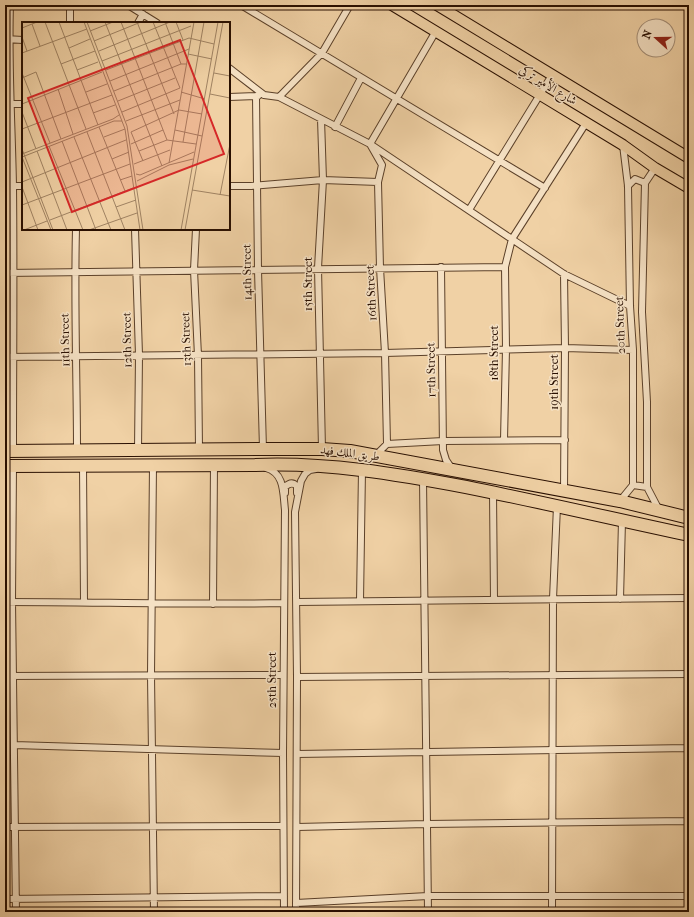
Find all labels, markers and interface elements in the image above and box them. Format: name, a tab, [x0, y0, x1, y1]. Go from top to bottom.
north arrow	[636, 18, 676, 58]
inset map	[22, 22, 230, 230]
text: N	[640, 28, 655, 41]
street label: شارع الأمير تركي	[515, 61, 581, 111]
street label: 14th Street	[239, 243, 254, 300]
street label: 15th Street	[301, 256, 315, 311]
street label: 16th Street	[363, 264, 379, 321]
street label: 20th Street	[612, 295, 628, 354]
street label: 12th Street	[120, 311, 134, 368]
street label: 13th Street	[178, 311, 194, 366]
street label: 11th Street	[58, 312, 72, 367]
street label: 18th Street	[487, 324, 501, 381]
street label: 17th Street	[424, 342, 438, 398]
street label: 19th Street	[547, 353, 561, 410]
street label: طريق الملك فهد	[319, 442, 381, 465]
street label: 25th Street	[265, 651, 279, 708]

